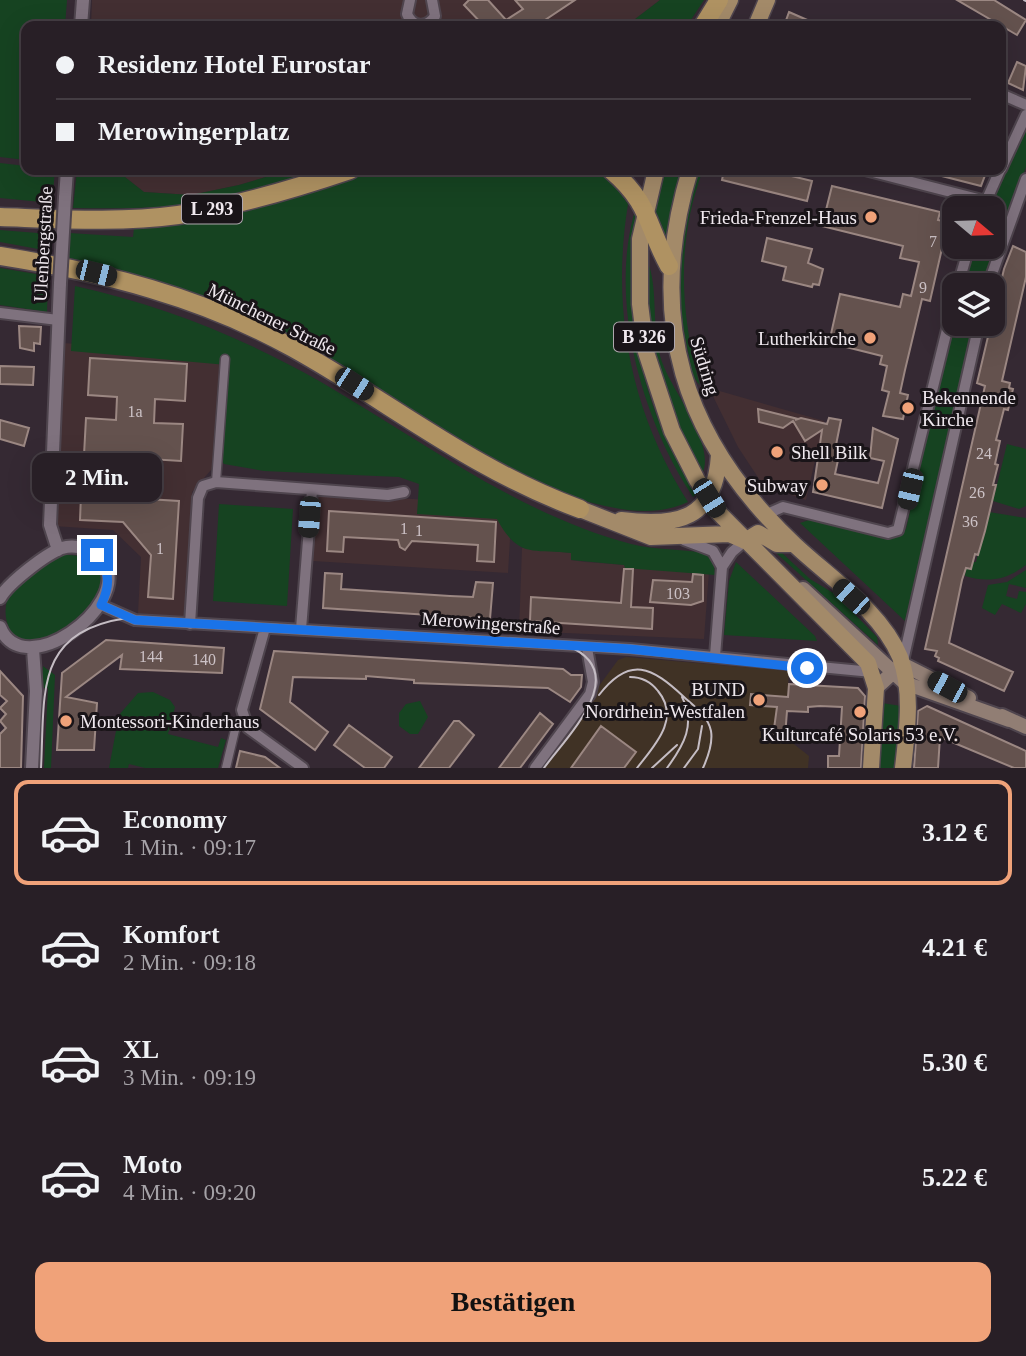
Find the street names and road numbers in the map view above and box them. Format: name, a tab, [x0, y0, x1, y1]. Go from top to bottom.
street label: Ulenbergstraße	[29, 186, 57, 302]
road number: L 293	[182, 194, 242, 224]
street label: Münchener Straße	[205, 279, 339, 359]
road number: B 326	[614, 323, 674, 352]
street label: Südring	[686, 334, 724, 398]
street label: Merowingerstraße	[421, 608, 561, 638]

